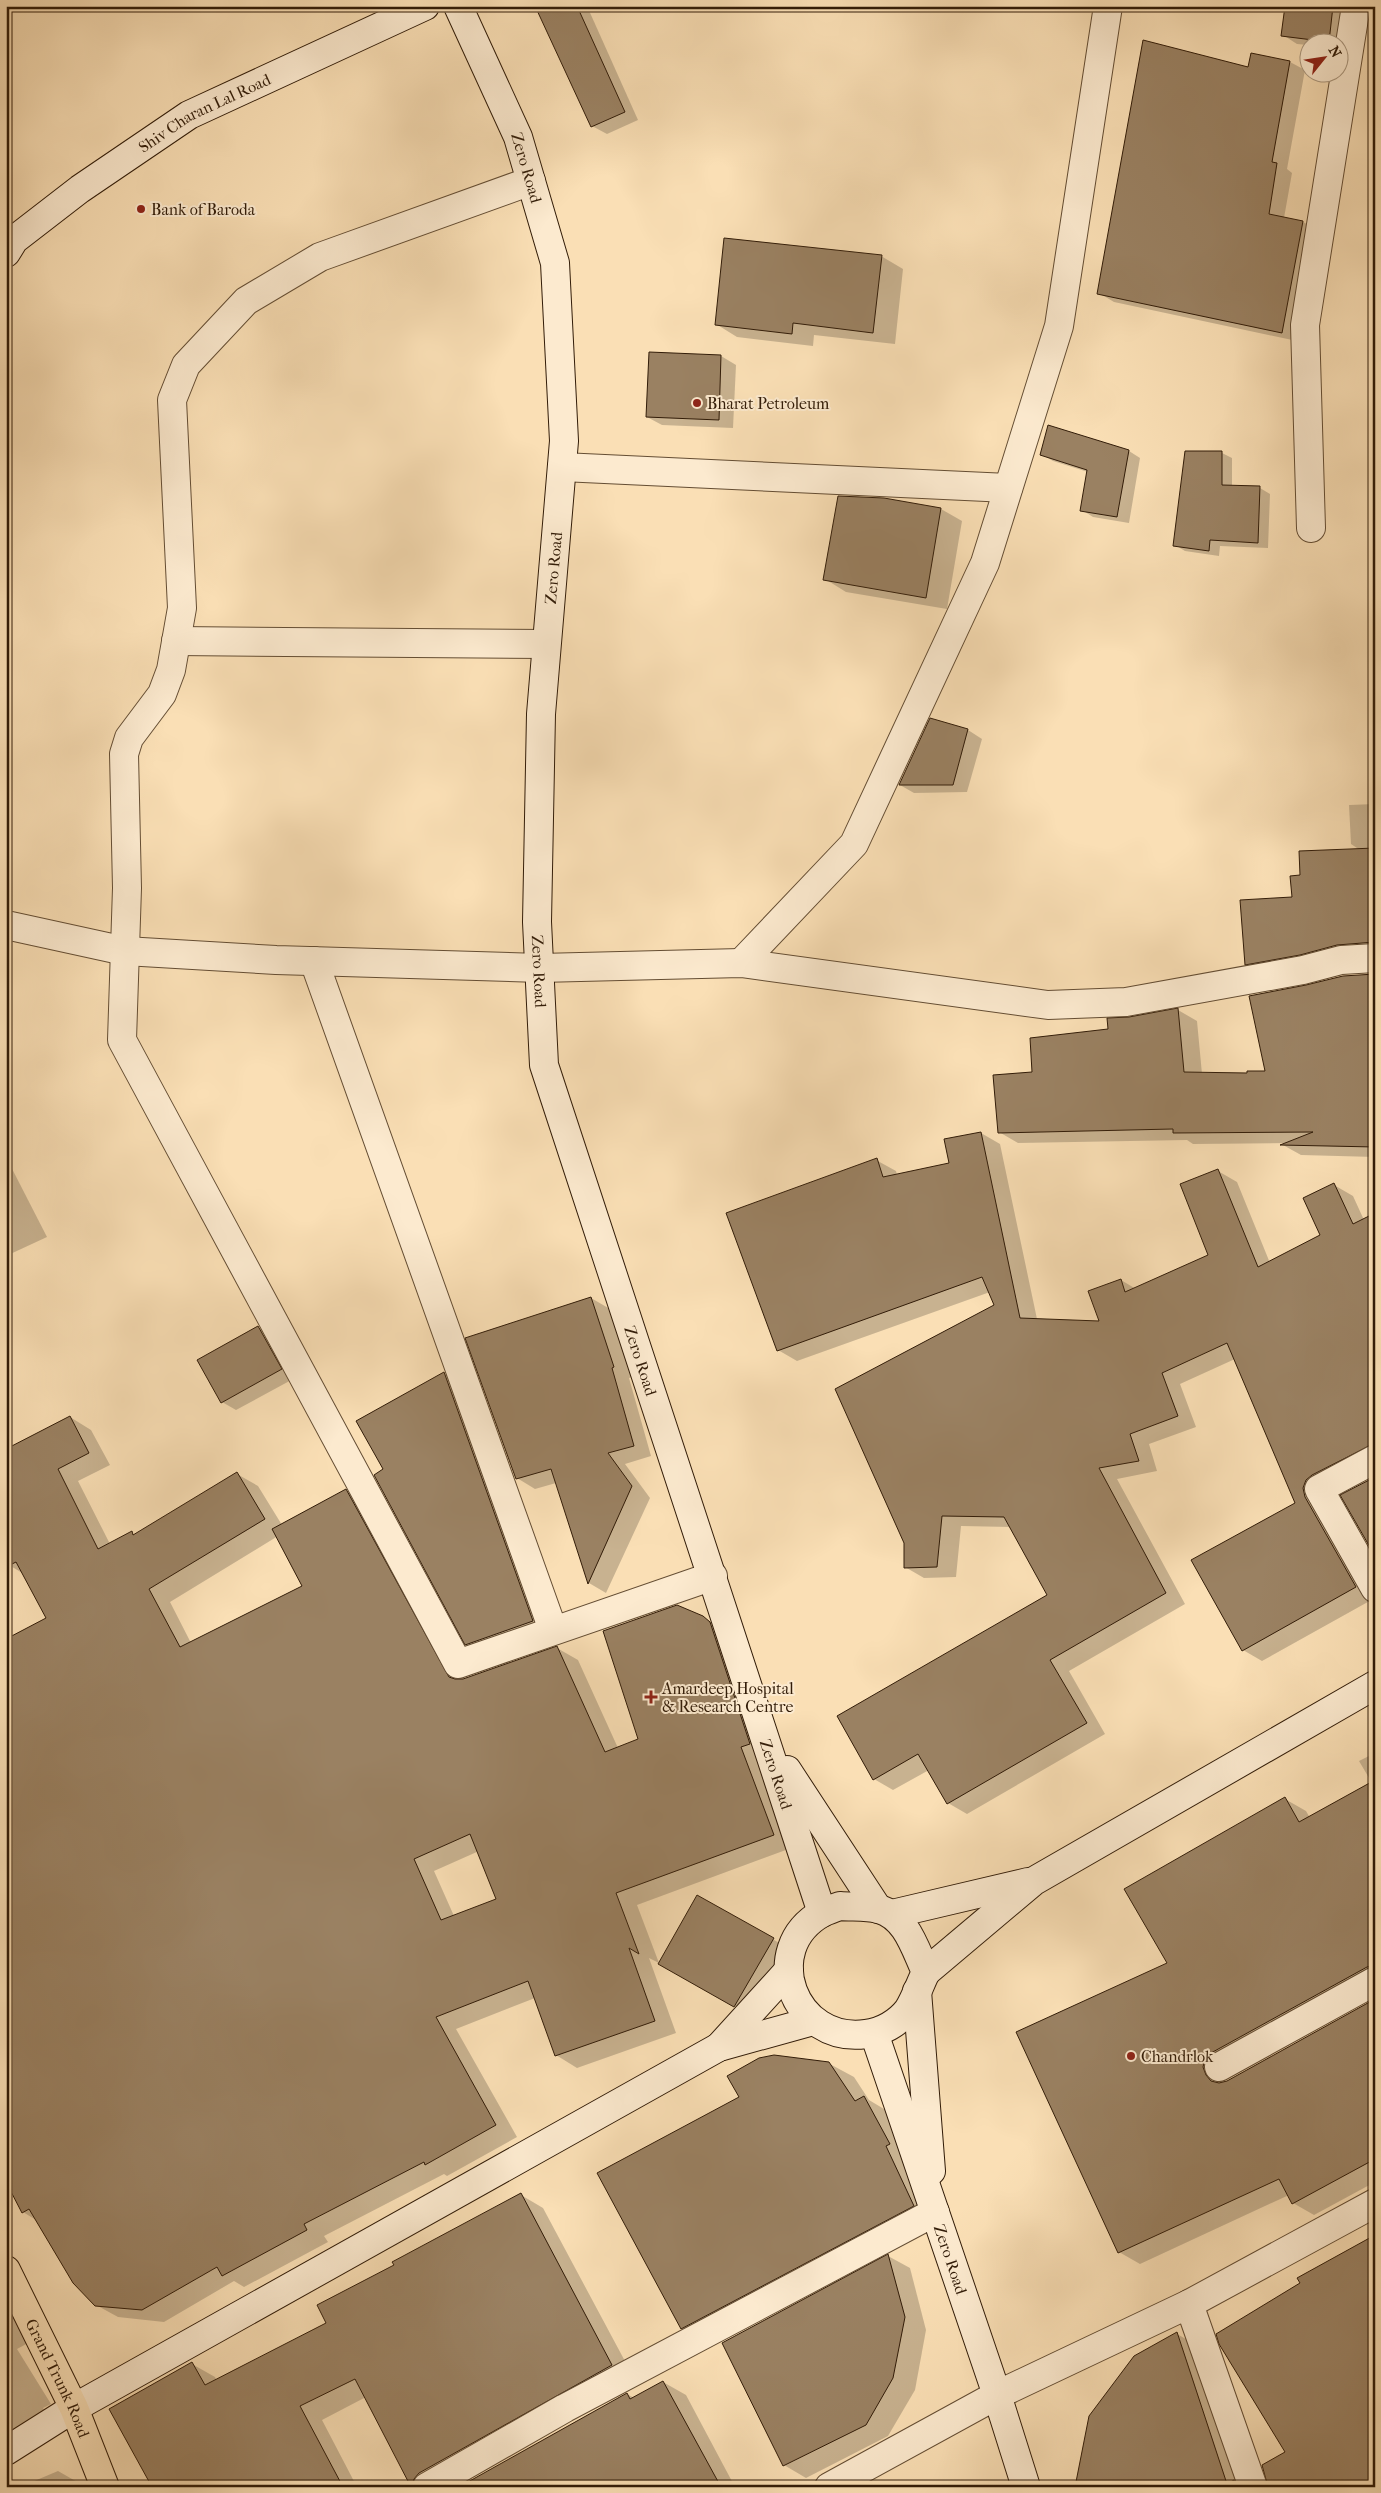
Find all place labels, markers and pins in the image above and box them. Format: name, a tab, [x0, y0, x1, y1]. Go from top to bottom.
place label: Bank of Baroda	[151, 200, 256, 219]
marker: Bank of Baroda	[135, 203, 147, 215]
place label: Bharat Petroleum	[707, 394, 830, 413]
marker: Bharat Petroleum	[691, 397, 703, 409]
place label: Amardeep Hospital & Research Centre	[661, 1679, 794, 1716]
marker: Amardeep Hospital & Research Centre	[644, 1690, 658, 1704]
place label: Chandrlok	[1141, 2047, 1214, 2066]
marker: Chandrlok	[1125, 2050, 1137, 2062]

